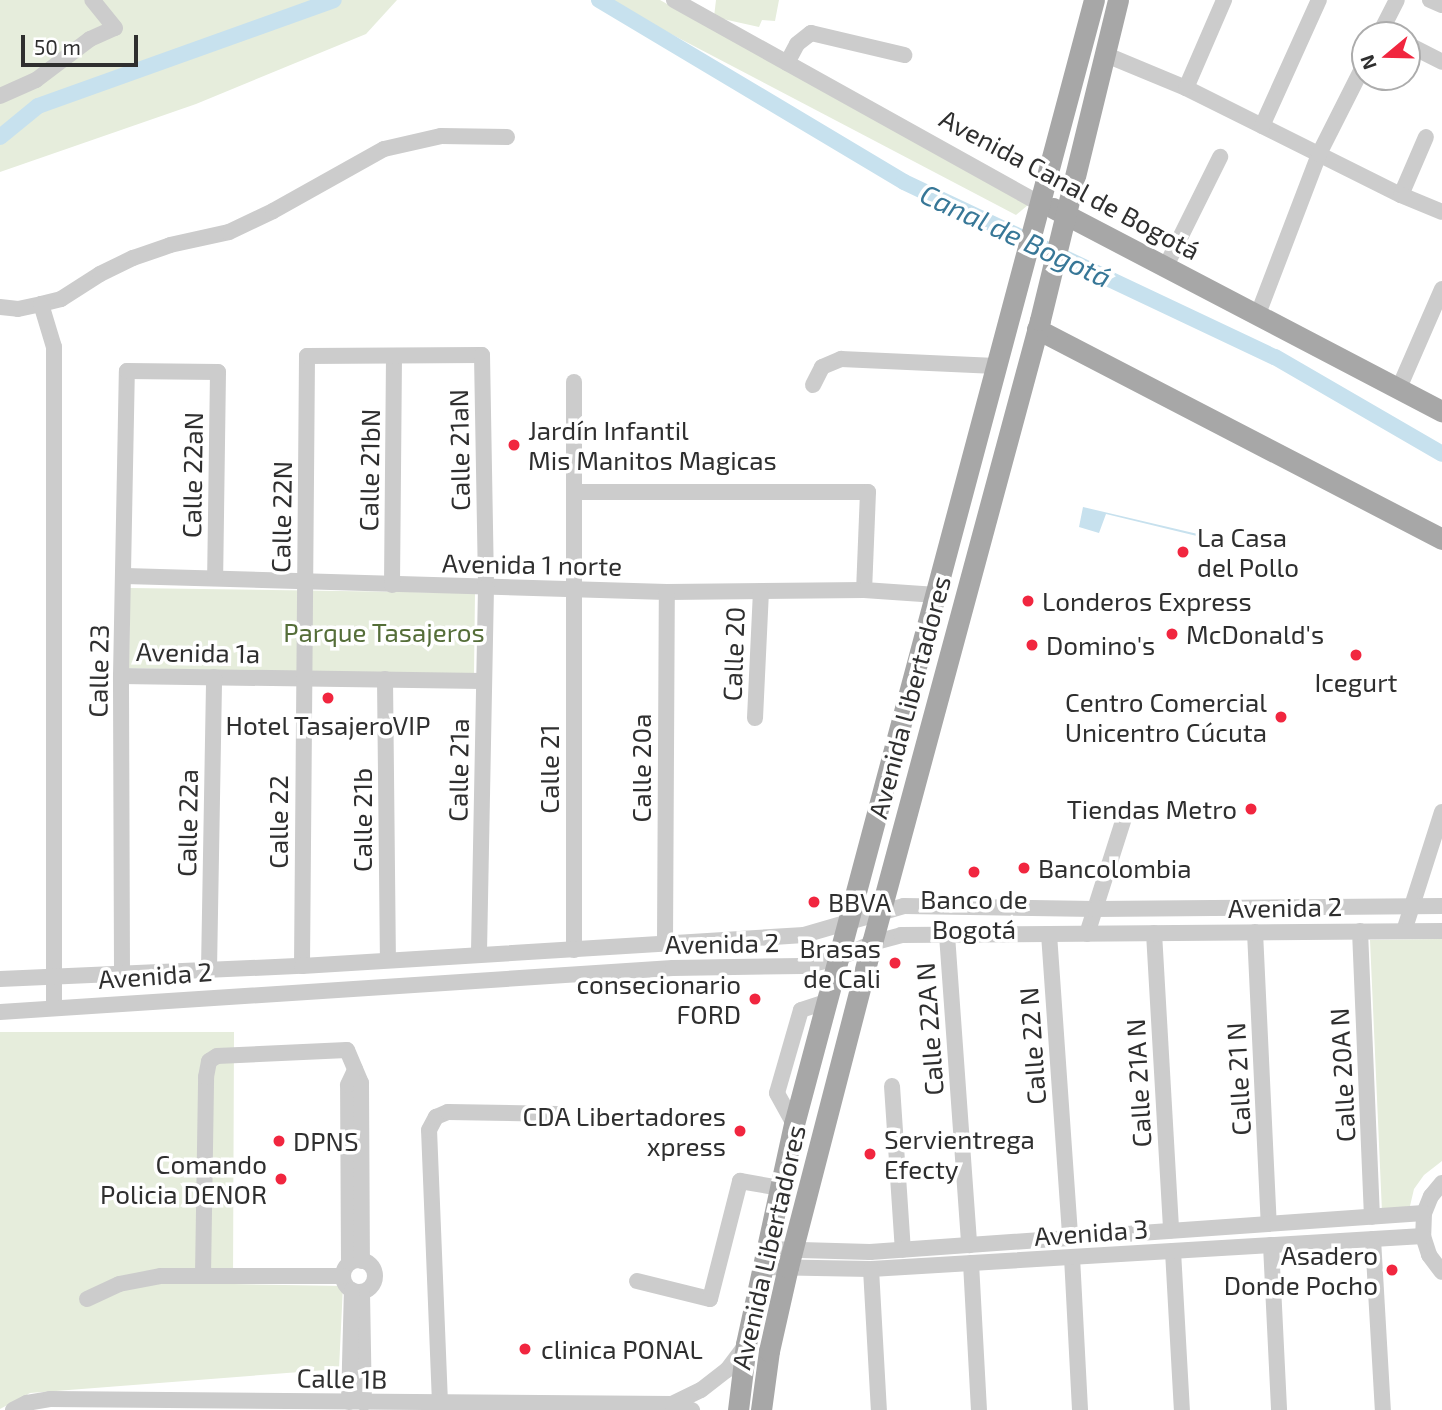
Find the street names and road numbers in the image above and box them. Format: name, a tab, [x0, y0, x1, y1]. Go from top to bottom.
street label: Avenida Canal de Bogotá	[934, 102, 1206, 266]
street label: Calle 21aN	[442, 389, 476, 511]
street label: Calle 21bN	[352, 409, 386, 531]
street label: Calle 22aN	[175, 412, 209, 538]
street label: Calle 22N	[264, 461, 298, 573]
street label: Avenida 1 norte	[442, 547, 622, 581]
street label: Avenida Libertadores	[862, 572, 956, 822]
street label: Calle 20	[716, 606, 750, 702]
street label: Calle 23	[82, 624, 114, 718]
street label: Avenida 1a	[136, 635, 260, 669]
street label: Calle 20a	[625, 714, 657, 822]
street label: Calle 21a	[441, 718, 475, 822]
street label: Calle 21	[533, 724, 565, 814]
street label: Calle 21b	[346, 768, 378, 872]
street label: Calle 22a	[170, 769, 204, 877]
street label: Calle 22	[262, 775, 294, 869]
street label: Avenida 2	[1228, 890, 1342, 924]
street label: Avenida 2	[665, 926, 779, 960]
street label: Avenida 2	[97, 955, 213, 995]
street label: Calle 22A N	[909, 961, 949, 1097]
street label: Calle 22 N	[1012, 986, 1052, 1106]
street label: Calle 20A N	[1323, 1007, 1361, 1143]
street label: Calle 21A N	[1119, 1017, 1157, 1149]
street label: Calle 21 N	[1219, 1022, 1257, 1136]
street label: Avenida Libertadores	[725, 1122, 811, 1372]
street label: Avenida 3	[1033, 1212, 1149, 1252]
street label: Calle 1B	[296, 1362, 388, 1394]

